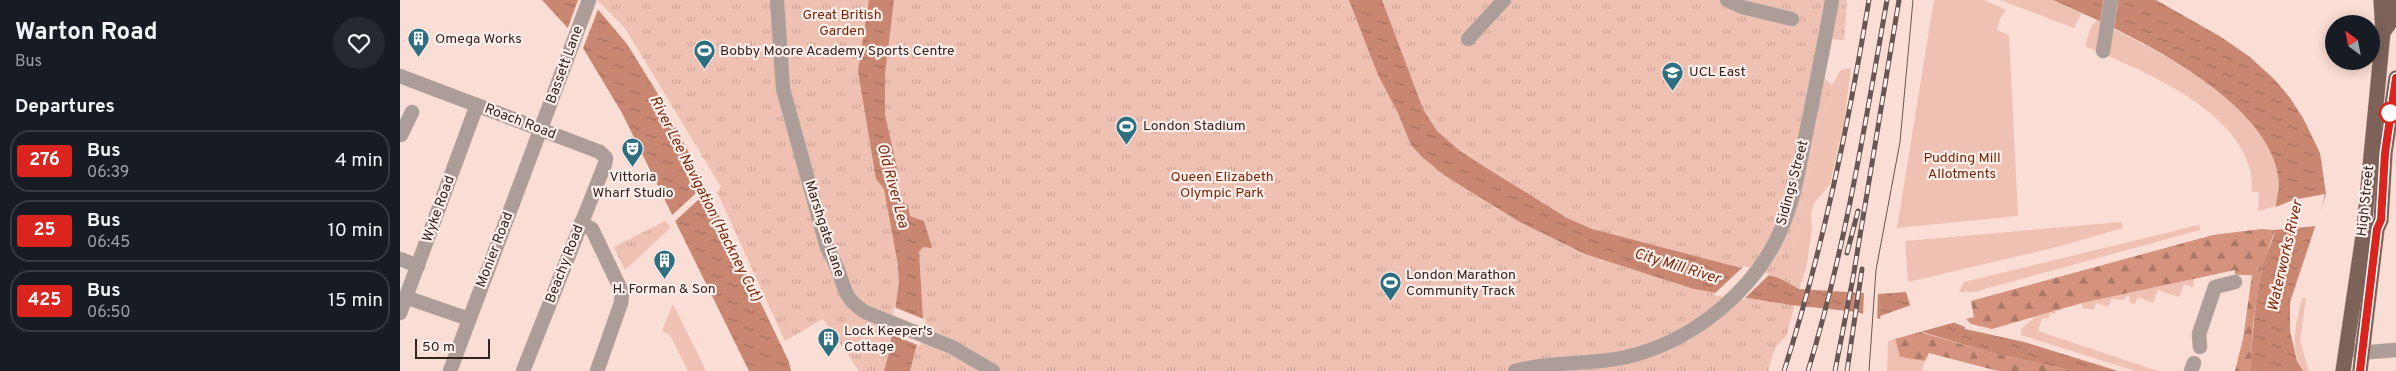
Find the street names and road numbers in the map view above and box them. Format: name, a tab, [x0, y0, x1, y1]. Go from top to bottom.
street label: Bassett Lane	[543, 24, 587, 106]
street label: Roach Road	[482, 101, 558, 143]
street label: Sidings Street	[1773, 138, 1813, 228]
street label: High Street	[2354, 165, 2378, 237]
street label: Wyke Road	[419, 174, 459, 244]
street label: Marshgate Lane	[800, 179, 848, 279]
street label: Monier Road	[473, 210, 517, 290]
street label: Beachy Road	[542, 223, 588, 305]

